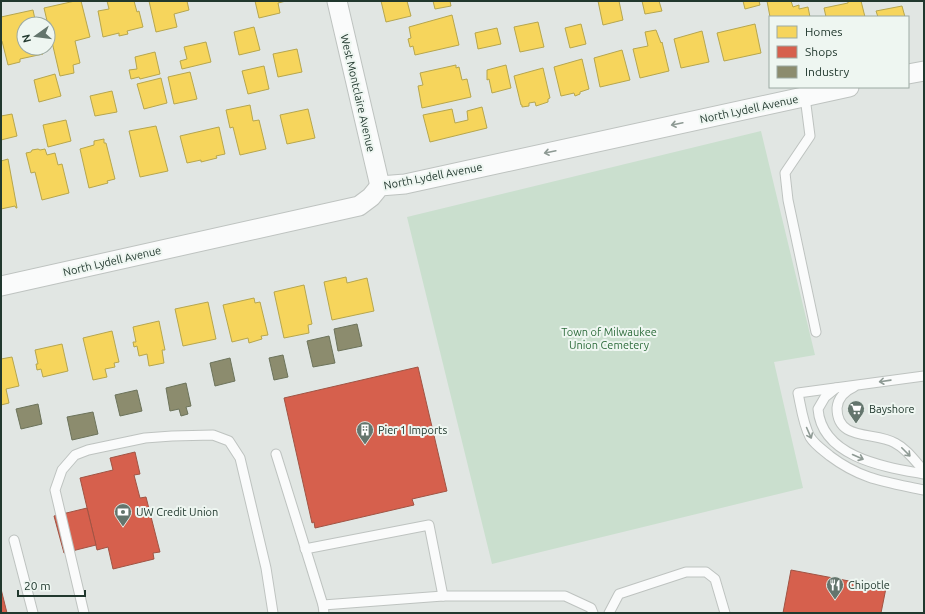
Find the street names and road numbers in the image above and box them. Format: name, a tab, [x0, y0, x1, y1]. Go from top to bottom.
street label: West Montclaire Avenue	[339, 33, 377, 153]
street label: North Lydell Avenue	[699, 93, 799, 125]
street label: North Lydell Avenue	[383, 161, 483, 191]
street label: North Lydell Avenue	[62, 244, 162, 278]

